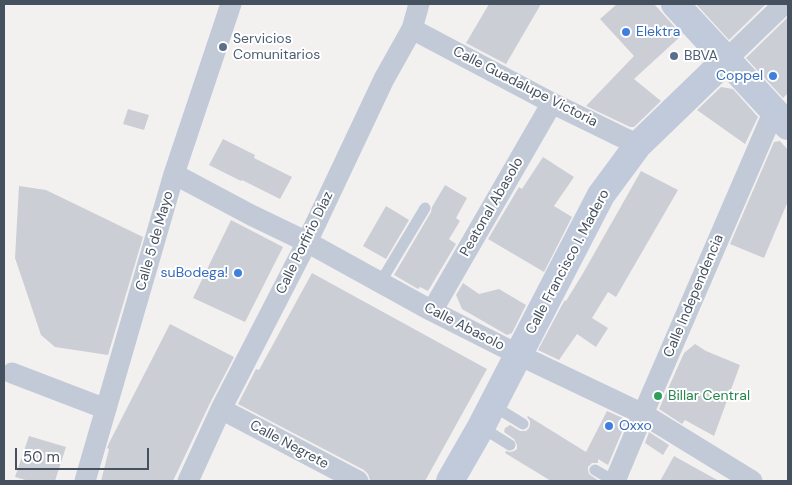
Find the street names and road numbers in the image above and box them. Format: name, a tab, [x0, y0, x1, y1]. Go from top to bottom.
street label: Calle Guadalupe Victoria	[450, 43, 600, 131]
street label: Peatonal Abasolo	[457, 154, 527, 260]
street label: Calle Francisco I. Madero	[523, 187, 613, 337]
street label: Calle 5 de Mayo	[133, 189, 177, 293]
street label: Calle Porfirio Díaz	[273, 189, 337, 297]
street label: Calle Independencia	[660, 232, 728, 360]
street label: Calle Abasolo	[421, 300, 507, 354]
street label: Calle Negrete	[247, 417, 331, 473]

